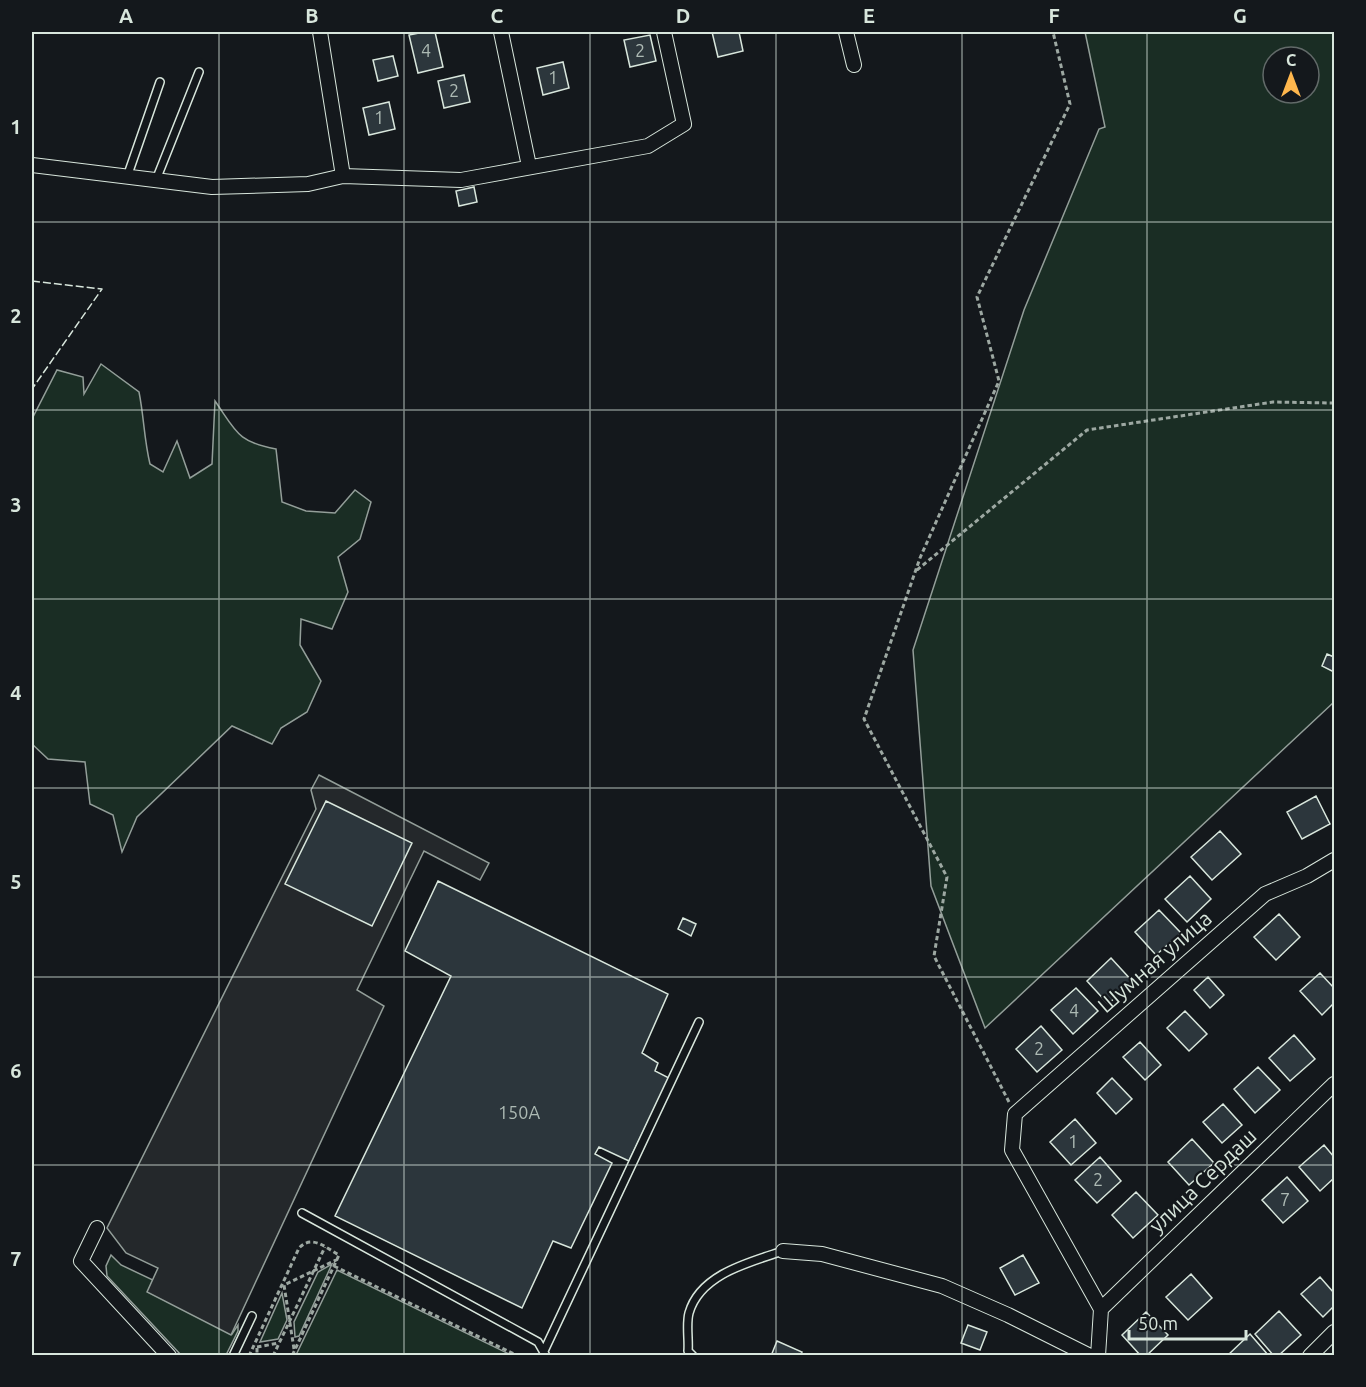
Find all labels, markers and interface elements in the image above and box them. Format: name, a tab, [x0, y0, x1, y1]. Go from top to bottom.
text: A	[119, 4, 133, 27]
text: B	[305, 4, 319, 27]
text: C	[491, 4, 504, 27]
text: D	[676, 4, 690, 27]
text: E	[863, 4, 875, 27]
text: F	[1048, 4, 1060, 27]
text: G	[1233, 4, 1247, 27]
house number: 4	[421, 40, 431, 60]
house number: 2	[635, 40, 645, 60]
north arrow	[1261, 45, 1321, 105]
text: С	[1286, 51, 1296, 69]
house number: 1	[548, 67, 558, 87]
house number: 2	[449, 80, 459, 100]
house number: 1	[374, 107, 384, 127]
text: 1	[10, 115, 22, 138]
text: 2	[10, 304, 22, 327]
text: 3	[10, 493, 22, 516]
text: 4	[10, 681, 22, 704]
text: 5	[10, 870, 22, 893]
street label: Шумная улица	[1093, 905, 1216, 1017]
house number: 4	[1069, 1000, 1079, 1020]
house number: 2	[1034, 1038, 1044, 1058]
text: 6	[10, 1059, 22, 1082]
house number: 150А	[498, 1102, 540, 1122]
street label: улица Сердаш	[1144, 1123, 1261, 1237]
house number: 1	[1068, 1131, 1078, 1151]
house number: 2	[1093, 1169, 1103, 1189]
house number: 7	[1280, 1189, 1290, 1209]
text: 7	[10, 1247, 22, 1270]
scale bar	[1129, 1303, 1246, 1341]
text: 50 m	[1138, 1313, 1178, 1333]

